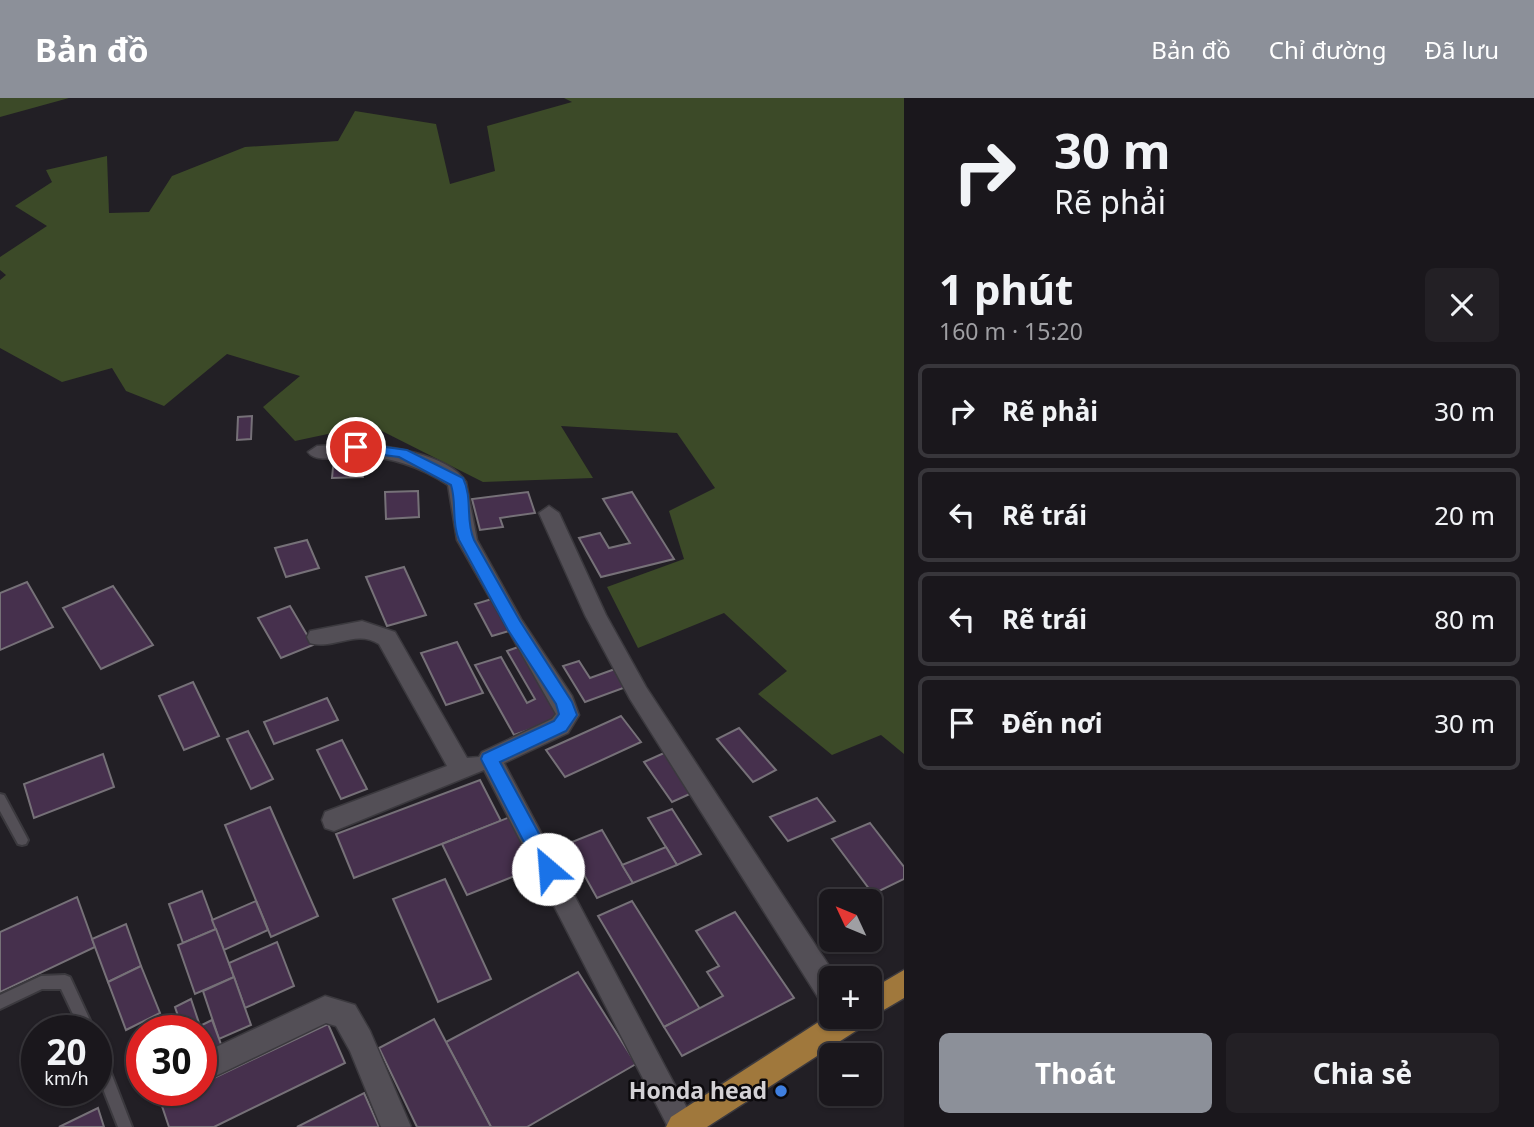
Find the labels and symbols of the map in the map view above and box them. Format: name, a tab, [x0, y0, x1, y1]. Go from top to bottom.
pin	[326, 417, 386, 477]
position arrow	[511, 832, 585, 906]
north arrow	[819, 889, 882, 952]
speed limit sign: 30	[126, 1015, 217, 1106]
place label: Honda head	[629, 1074, 767, 1106]
marker: Honda head	[773, 1083, 789, 1099]

